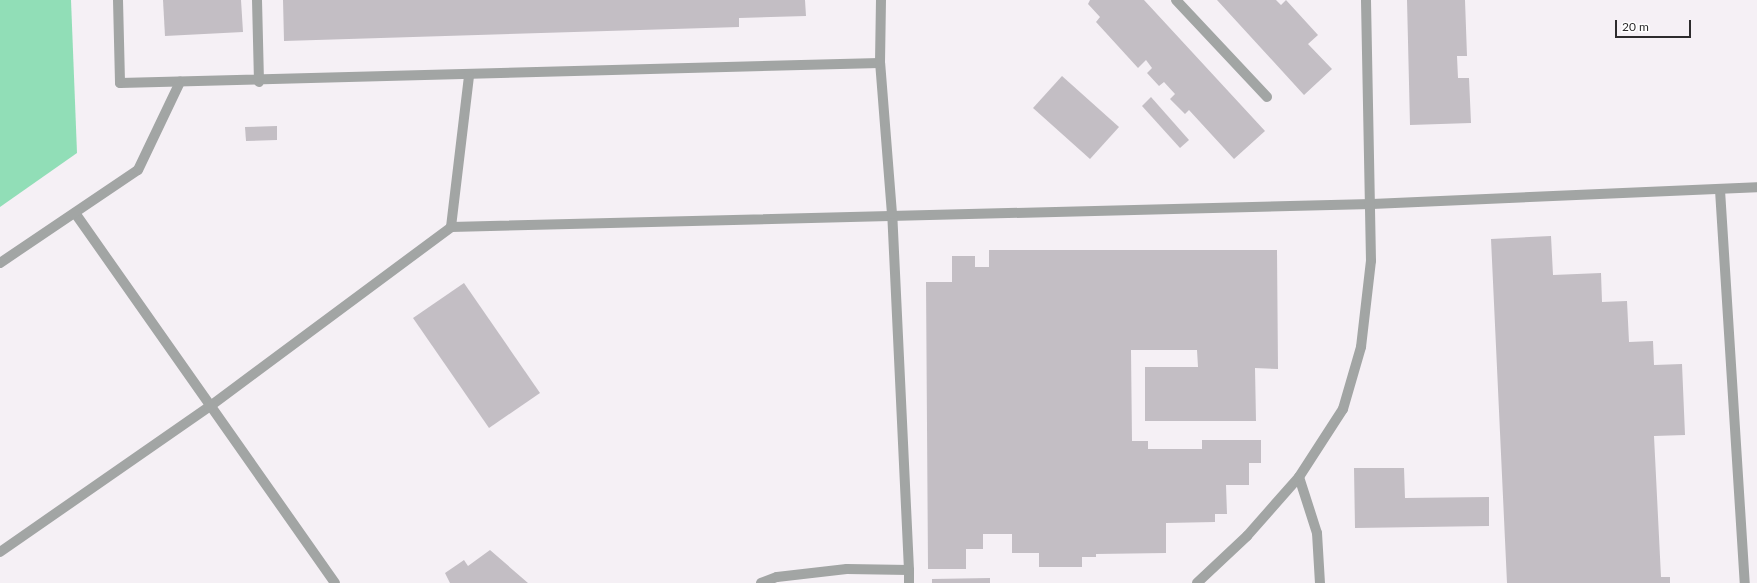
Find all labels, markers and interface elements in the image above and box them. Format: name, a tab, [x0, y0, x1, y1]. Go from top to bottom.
scale bar	[1617, 12, 1693, 38]
text: 20 m	[1622, 19, 1649, 34]

